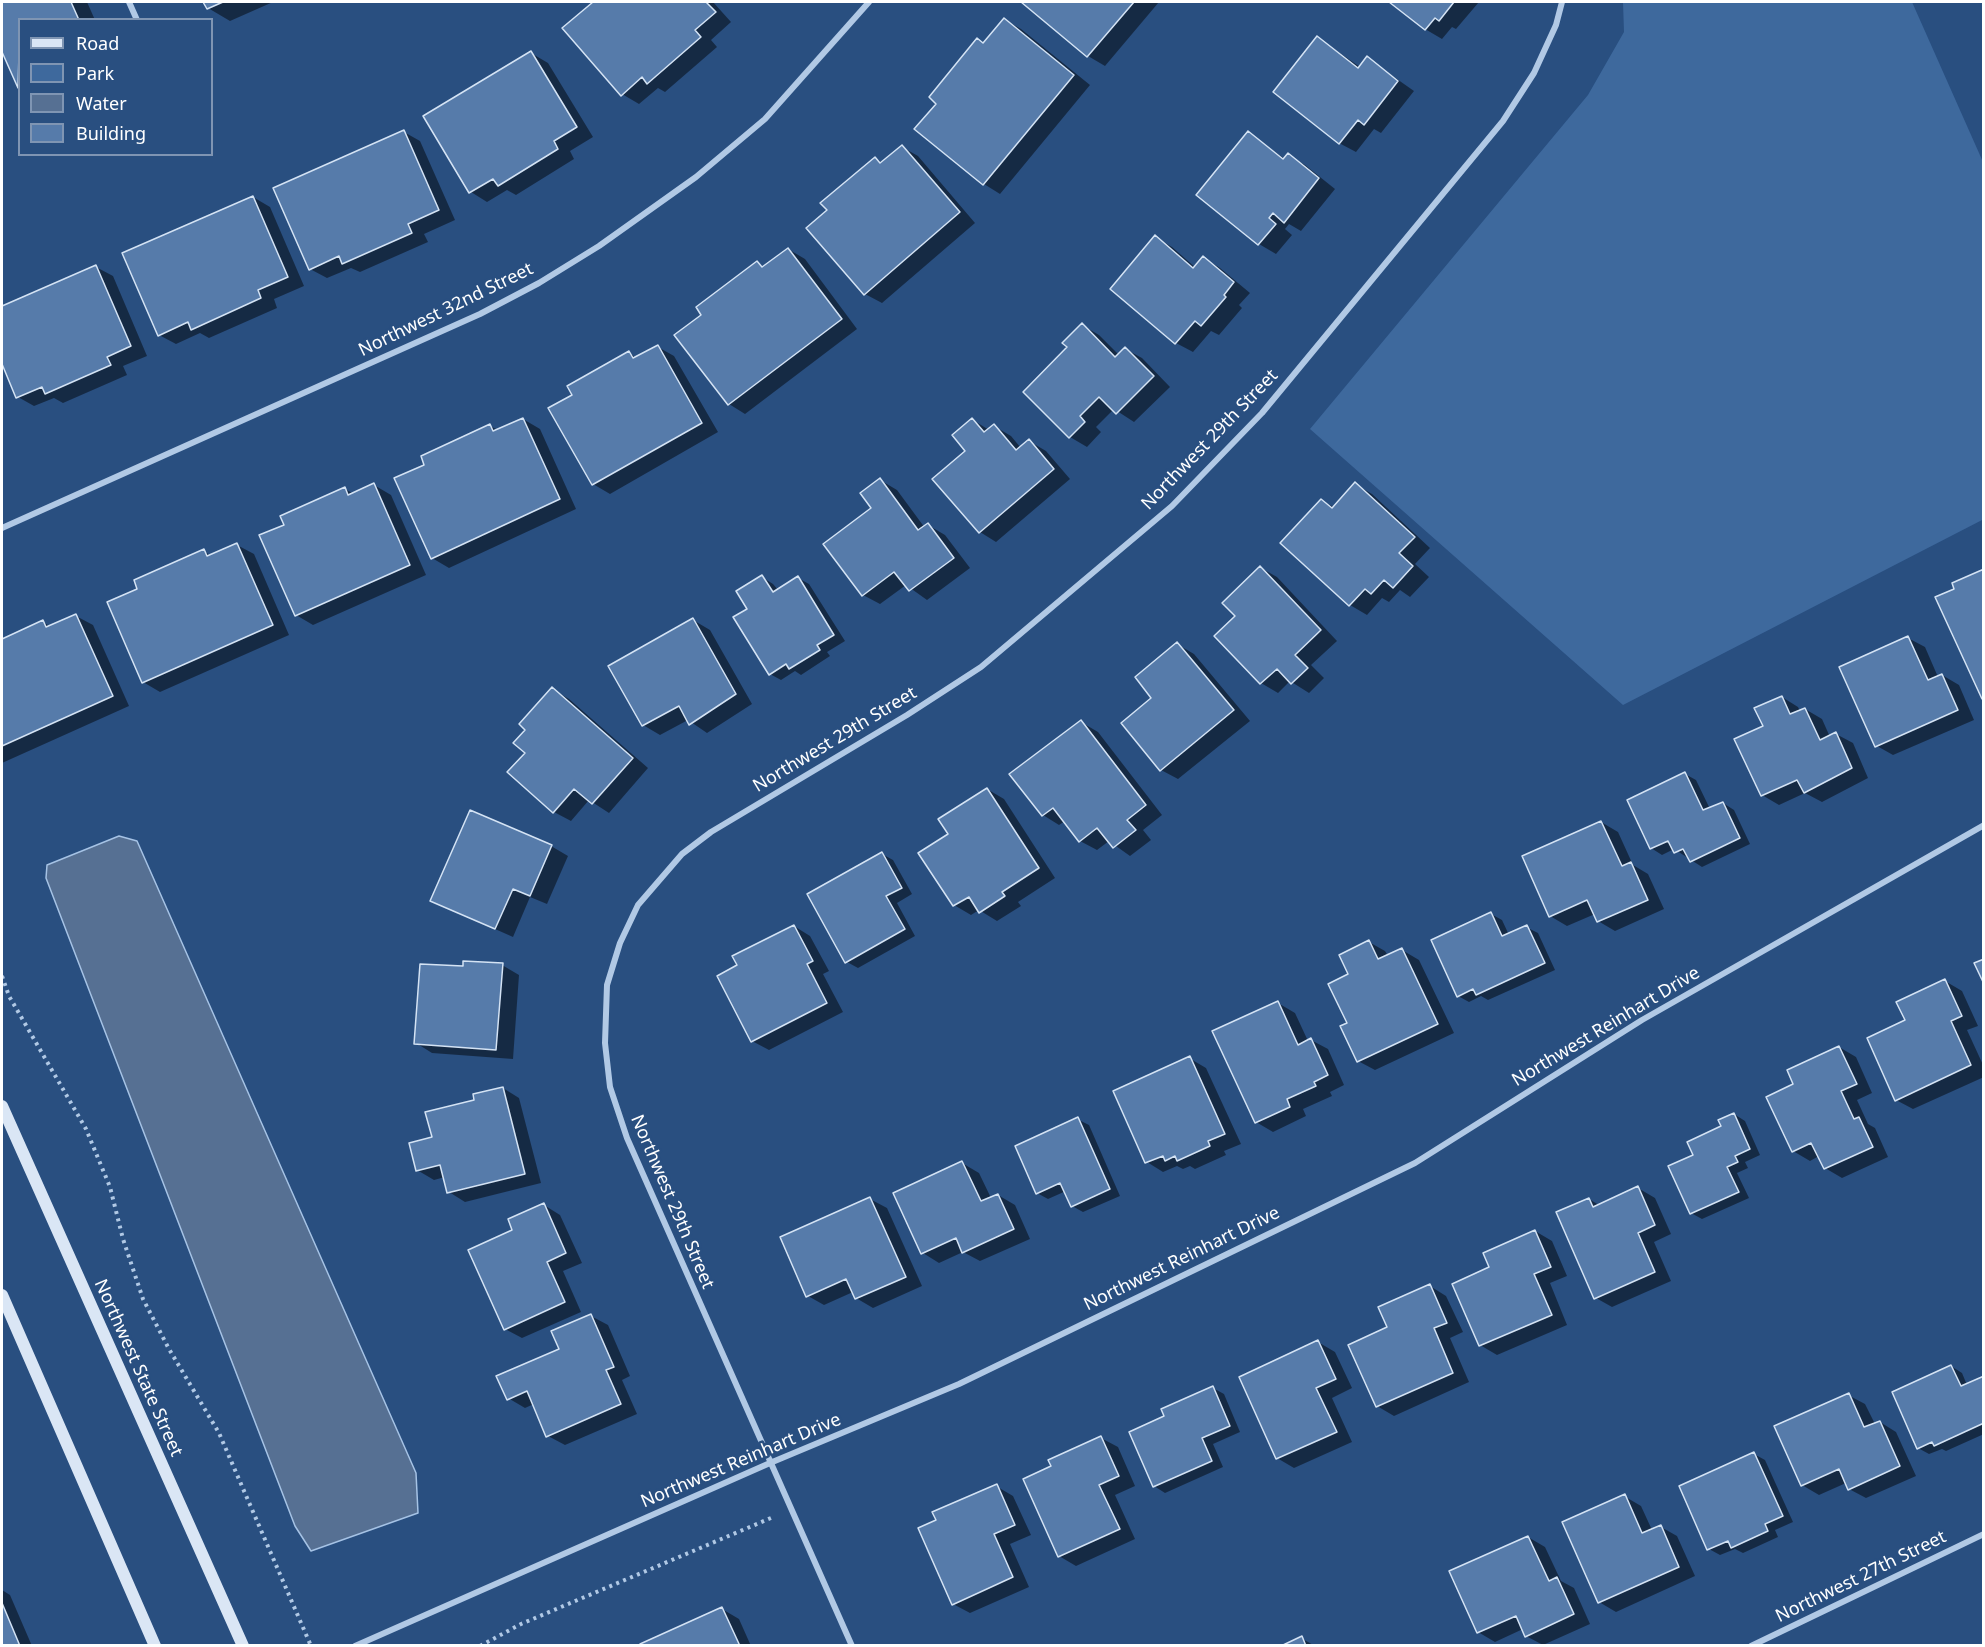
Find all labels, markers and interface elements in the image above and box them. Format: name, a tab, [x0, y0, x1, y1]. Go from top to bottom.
legend	[18, 18, 213, 156]
text: Road	[76, 31, 119, 55]
text: Park	[76, 61, 114, 85]
text: Water	[76, 91, 127, 115]
text: Building	[76, 121, 146, 145]
street label: Northwest 32nd Street	[355, 258, 537, 362]
street label: Northwest 29th Street	[1137, 365, 1283, 515]
street label: Northwest 29th Street	[749, 683, 921, 797]
street label: Northwest Reinhart Drive	[1508, 962, 1704, 1092]
street label: Northwest 29th Street	[626, 1112, 718, 1292]
street label: Northwest Reinhart Drive	[1081, 1202, 1283, 1316]
street label: Northwest State Street	[89, 1276, 187, 1460]
street label: Northwest Reinhart Drive	[638, 1409, 844, 1513]
street label: Northwest 27th Street	[1772, 1526, 1950, 1628]

